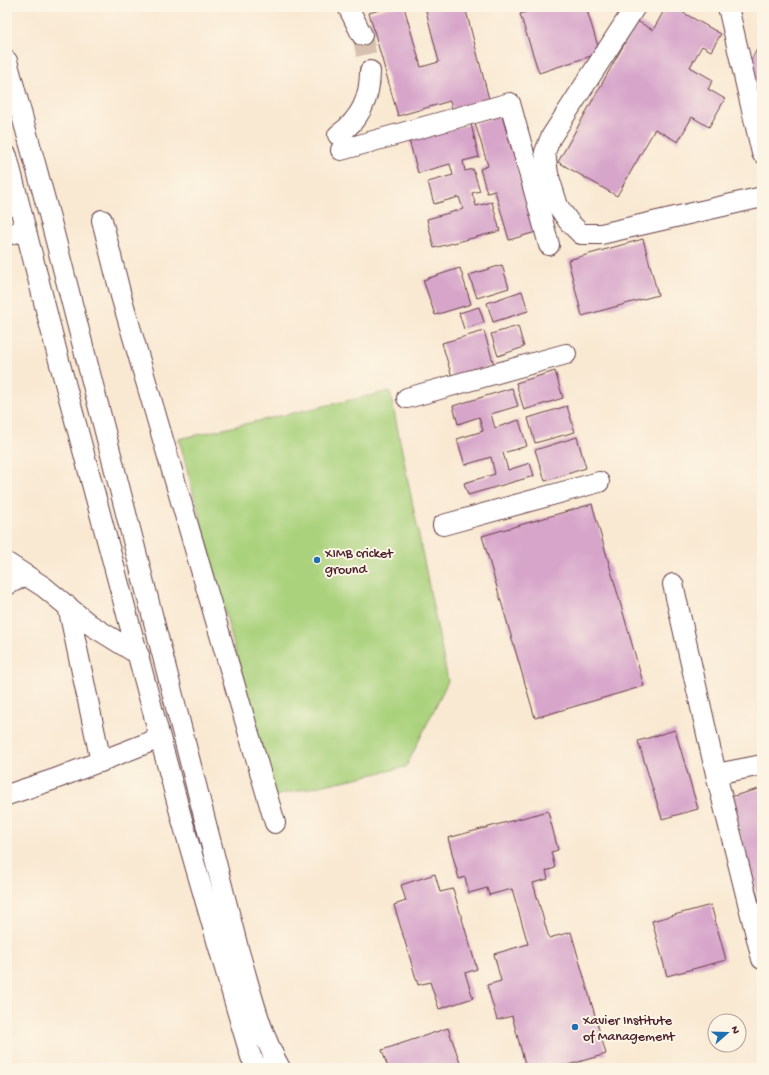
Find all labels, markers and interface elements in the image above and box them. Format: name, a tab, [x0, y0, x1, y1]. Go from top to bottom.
place label: XIMB cricket ground	[324, 546, 394, 579]
marker: XIMB cricket ground	[312, 555, 322, 565]
place label: Xavier Institute of Management	[582, 1013, 676, 1046]
north arrow	[707, 1013, 747, 1053]
marker: Xavier Institute of Management	[570, 1022, 580, 1032]
text: N	[728, 1025, 741, 1036]

